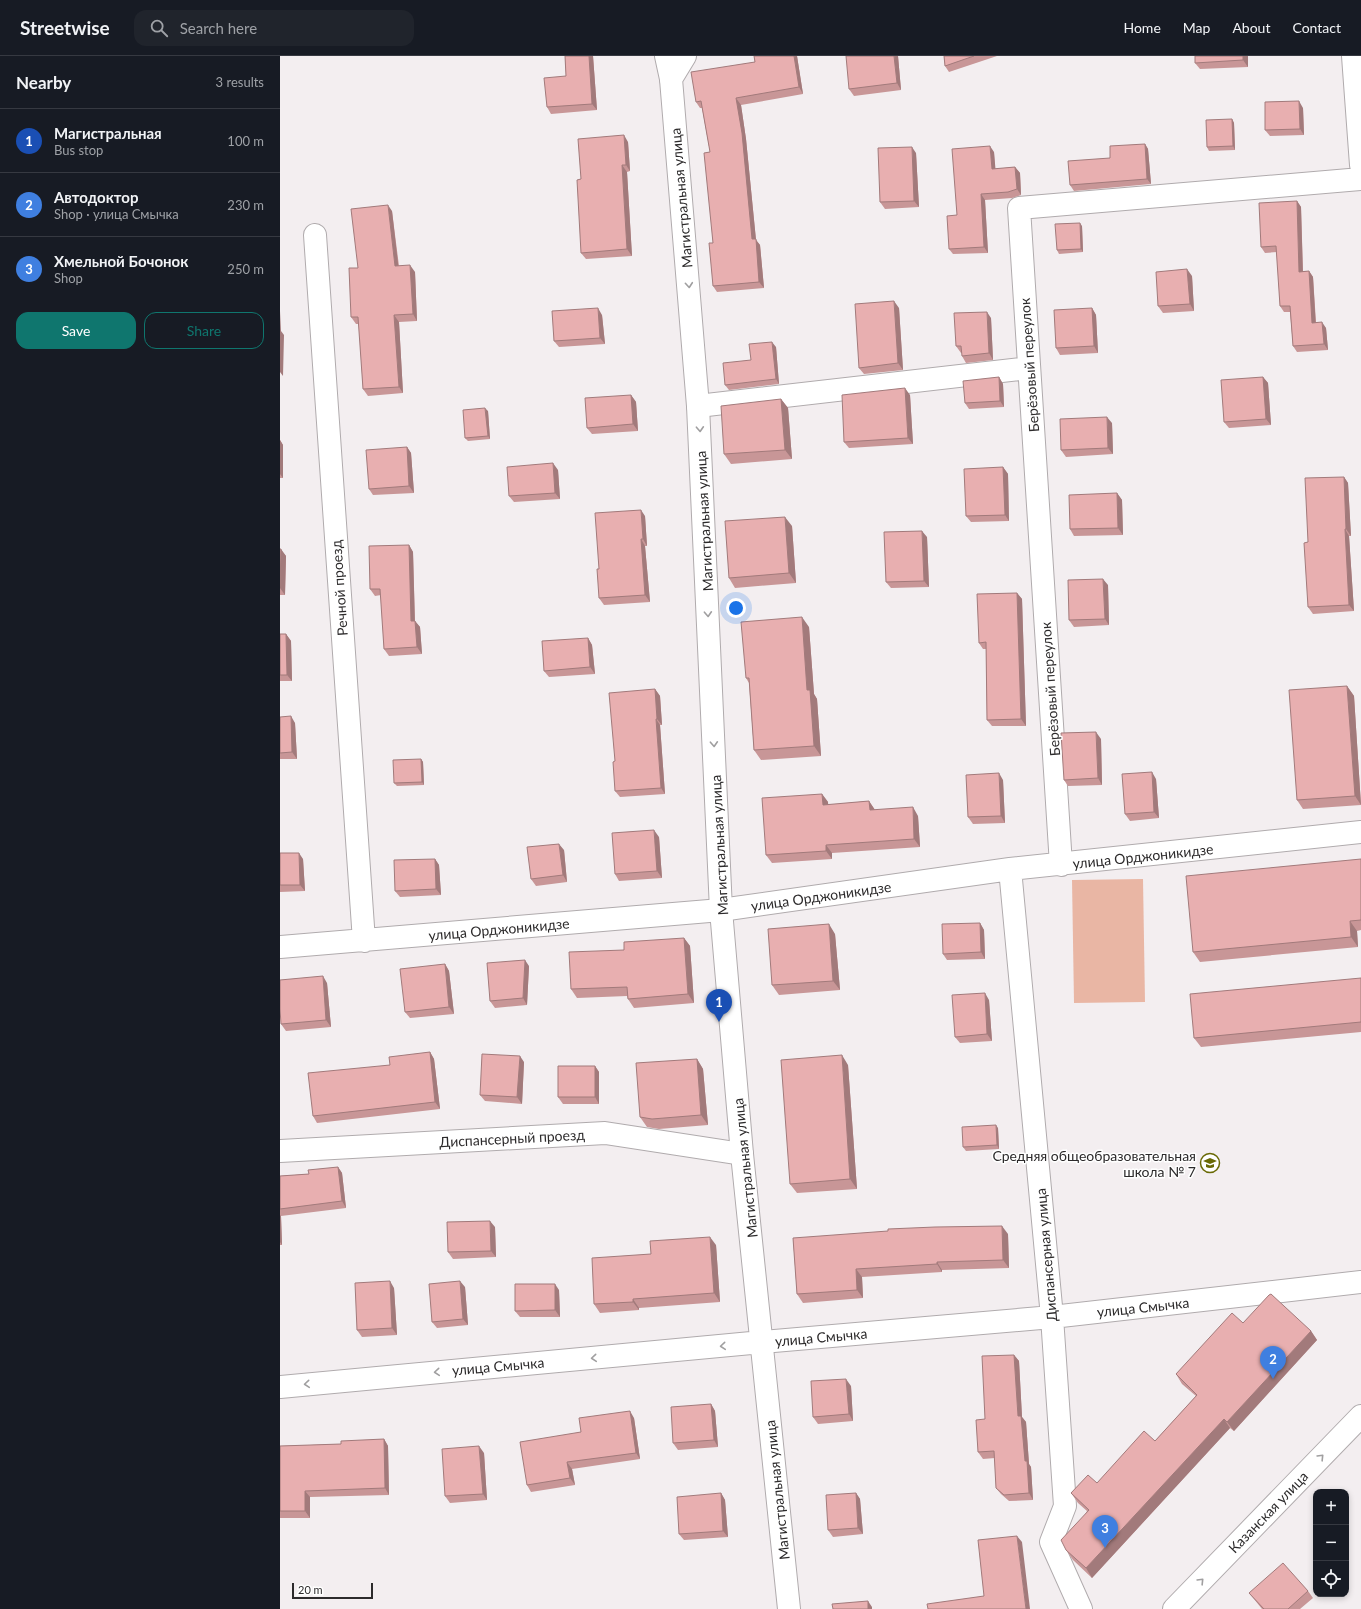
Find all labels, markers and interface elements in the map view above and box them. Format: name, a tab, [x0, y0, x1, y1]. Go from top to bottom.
search box	[134, 10, 414, 46]
text: Streetwise	[20, 16, 110, 39]
icon: search	[148, 17, 170, 39]
text: Search here	[180, 19, 257, 37]
text: Home	[1123, 19, 1161, 36]
text: Map	[1183, 19, 1210, 36]
text: About	[1232, 19, 1270, 36]
text: Contact	[1292, 19, 1341, 36]
text: Nearby	[16, 72, 71, 93]
text: 3 results	[216, 74, 264, 90]
text: Магистральная	[54, 124, 162, 142]
street label: Магистральная улица	[666, 127, 696, 269]
text: 1	[25, 133, 33, 149]
text: 100 m	[227, 133, 264, 149]
text: Bus stop	[54, 142, 103, 158]
text: Автодоктор	[54, 188, 138, 206]
text: 2	[25, 197, 33, 213]
text: 230 m	[227, 197, 264, 213]
text: Shop · улица Смычка	[54, 206, 179, 222]
text: Хмельной Бочонок	[54, 252, 188, 270]
text: 3	[25, 261, 33, 277]
text: 250 m	[227, 261, 264, 277]
text: Shop	[54, 270, 83, 286]
one-way arrow	[684, 282, 693, 288]
street label: Берёзовый переулок	[1016, 297, 1042, 433]
button: Save	[16, 312, 136, 349]
button: Share	[144, 312, 264, 349]
one-way arrow	[695, 426, 704, 432]
street label: Магистральная улица	[692, 450, 716, 592]
street label: Речной проезд	[327, 539, 351, 636]
your location	[726, 598, 746, 618]
one-way arrow	[704, 611, 712, 617]
street label: Берёзовый переулок	[1037, 621, 1063, 757]
one-way arrow	[709, 741, 718, 747]
street label: Магистральная улица	[707, 774, 731, 916]
street label: улица Орджоникидзе	[1072, 840, 1214, 872]
street label: улица Орджоникидзе	[750, 878, 892, 914]
street label: улица Орджоникидзе	[428, 914, 570, 944]
pin: 1	[706, 989, 732, 1022]
street label: Магистральная улица	[729, 1097, 761, 1239]
street label: Диспансерный проезд	[439, 1126, 586, 1150]
place label: Средняя общеобразовательная школа № 7	[992, 1147, 1196, 1180]
school or university icon: Средняя общеобразовательная школа № 7	[1199, 1152, 1221, 1174]
street label: Диспансерная улица	[1032, 1188, 1060, 1322]
street label: улица Смычка	[1096, 1294, 1190, 1320]
street label: улица Смычка	[774, 1324, 868, 1349]
one-way arrow	[720, 1341, 726, 1350]
pin: 2	[1260, 1346, 1286, 1379]
street label: улица Смычка	[451, 1353, 545, 1378]
one-way arrow	[591, 1353, 597, 1362]
one-way arrow	[434, 1367, 440, 1376]
one-way arrow	[304, 1379, 310, 1388]
street label: Магистральная улица	[761, 1419, 793, 1561]
one-way arrow	[1316, 1454, 1324, 1462]
street label: Казанская улица	[1225, 1468, 1311, 1556]
map controls	[1313, 1489, 1349, 1597]
button: +	[1313, 1489, 1349, 1525]
pin: 3	[1092, 1515, 1118, 1548]
button: −	[1313, 1525, 1349, 1561]
button: locate	[1313, 1561, 1349, 1597]
one-way arrow	[1196, 1578, 1204, 1586]
scale bar	[292, 1581, 373, 1600]
text: 20 m	[298, 1583, 323, 1596]

